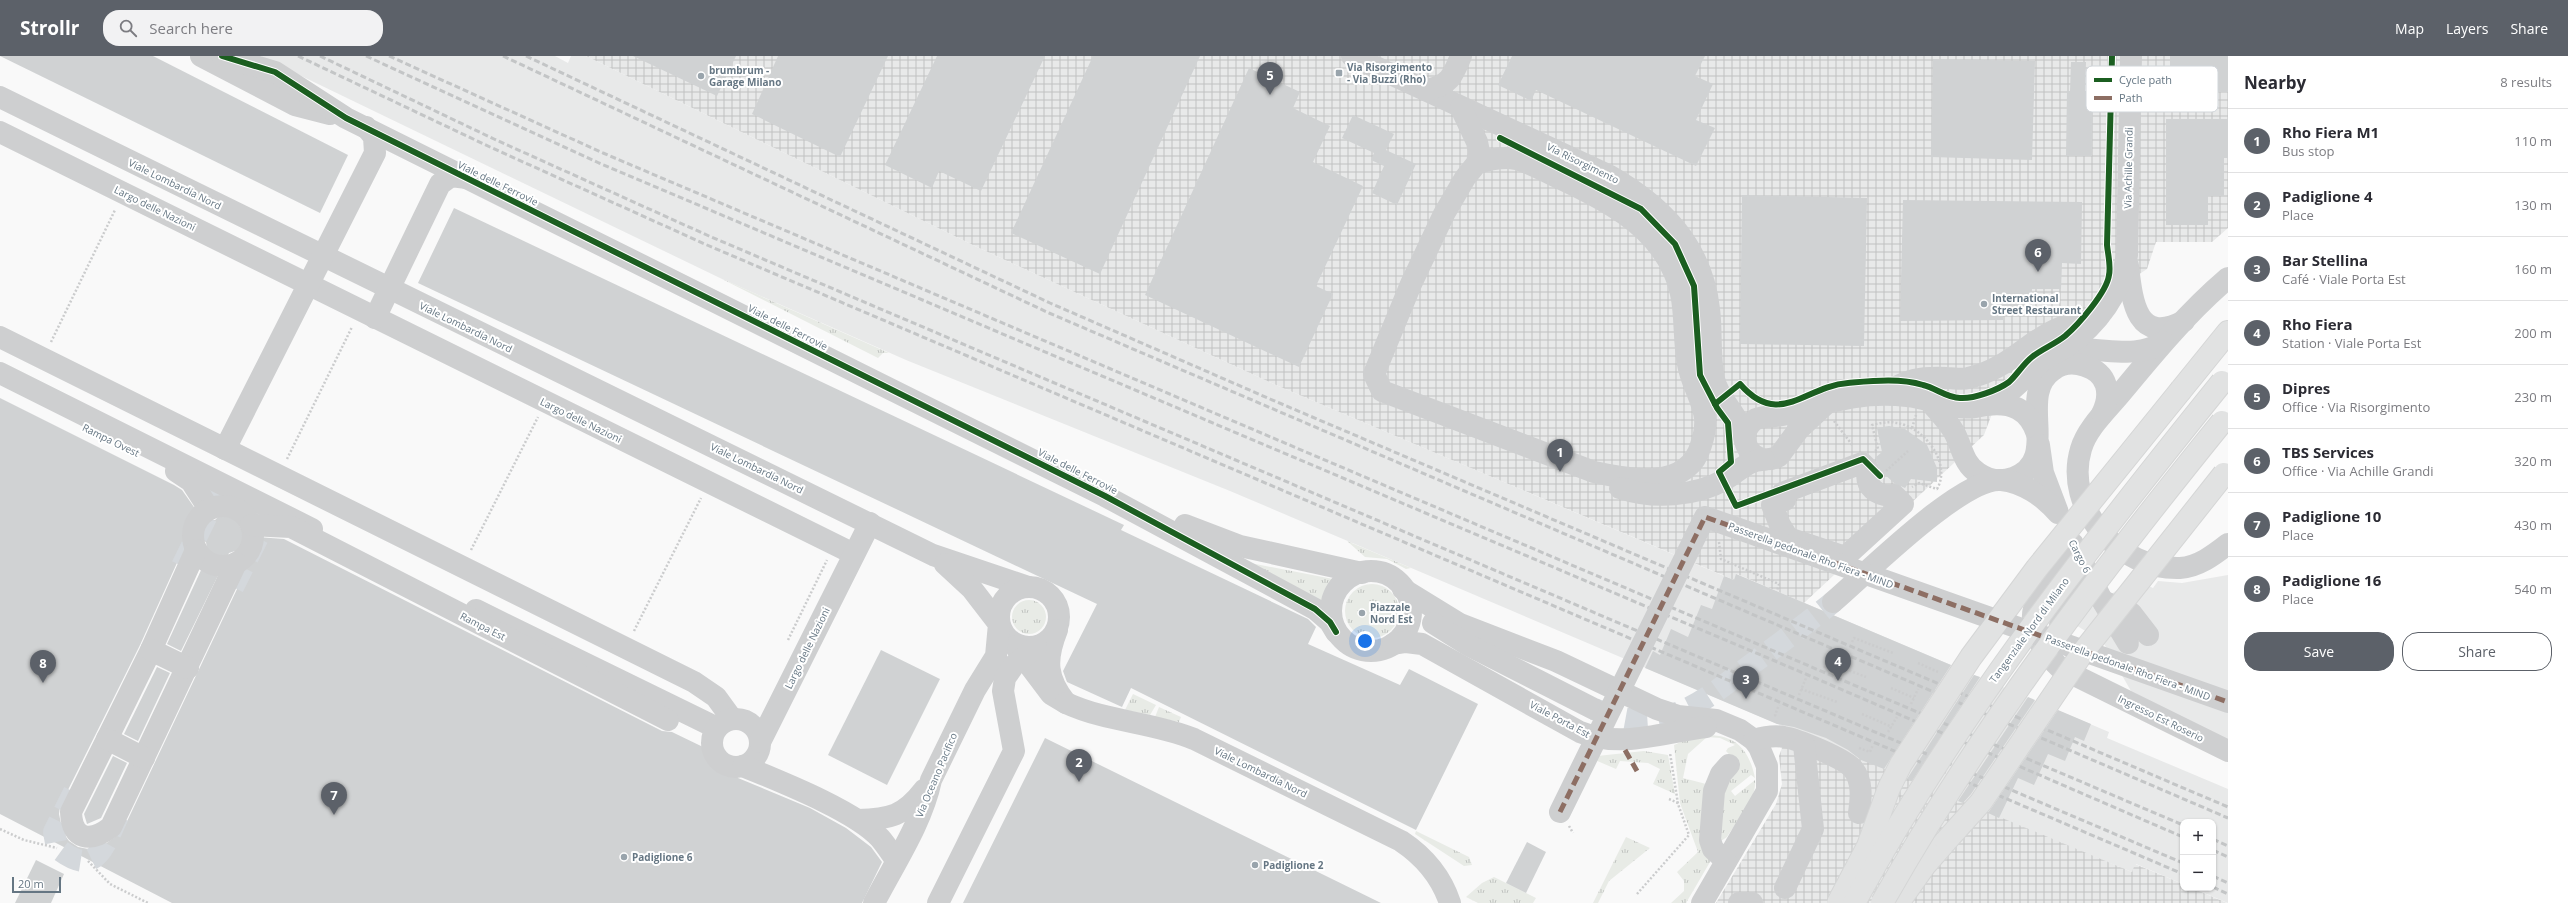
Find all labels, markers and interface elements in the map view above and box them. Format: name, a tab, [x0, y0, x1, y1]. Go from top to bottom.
search box	[103, 10, 383, 46]
text: Strollr	[20, 15, 79, 41]
icon: search	[117, 17, 139, 39]
text: Search here	[149, 18, 233, 38]
text: Map	[2395, 19, 2424, 38]
text: Layers	[2446, 19, 2488, 38]
text: Share	[2510, 19, 2548, 38]
place label: Via Risorgimento - Via Buzzi (Rho)	[1347, 60, 1432, 86]
pin: 5	[1257, 62, 1283, 95]
place label: brumbrum - Garage Milano	[709, 63, 781, 89]
legend	[2086, 66, 2218, 112]
marker: Via Risorgimento - Via Buzzi (Rho)	[1334, 68, 1344, 78]
marker: brumbrum - Garage Milano	[696, 71, 706, 81]
text: Nearby	[2244, 71, 2306, 94]
text: Cycle path	[2119, 72, 2172, 87]
text: 8 results	[2500, 73, 2552, 91]
text: Path	[2119, 90, 2142, 105]
text: Rho Fiera M1	[2282, 122, 2379, 142]
street label: Via Achille Grandi	[2120, 127, 2136, 209]
text: 1	[2253, 132, 2261, 150]
text: 110 m	[2514, 132, 2552, 150]
street label: Via Risorgimento	[1545, 139, 1621, 187]
text: Bus stop	[2282, 142, 2335, 160]
street label: Viale Lombardia Nord	[126, 155, 224, 213]
street label: Viale delle Ferrovie	[455, 157, 541, 209]
street label: Largo delle Nazioni	[112, 182, 198, 234]
text: Padiglione 4	[2282, 186, 2373, 206]
text: 2	[2253, 196, 2261, 214]
text: 130 m	[2514, 196, 2552, 214]
text: Place	[2282, 206, 2314, 224]
pin: 6	[2025, 239, 2051, 272]
text: Bar Stellina	[2282, 250, 2368, 270]
text: 3	[2253, 260, 2261, 278]
text: 160 m	[2514, 260, 2552, 278]
text: Café · Viale Porta Est	[2282, 270, 2406, 288]
place label: International Street Restaurant	[1992, 291, 2082, 317]
street label: Viale Lombardia Nord	[417, 298, 515, 356]
marker: International Street Restaurant	[1979, 299, 1989, 309]
street label: Viale delle Ferrovie	[746, 301, 831, 353]
text: Rho Fiera	[2282, 314, 2353, 334]
text: 4	[2253, 324, 2261, 342]
text: 200 m	[2514, 324, 2552, 342]
text: Station · Viale Porta Est	[2282, 334, 2421, 352]
text: Dipres	[2282, 378, 2330, 398]
text: 5	[2253, 388, 2261, 406]
text: 230 m	[2514, 388, 2552, 406]
street label: Largo delle Nazioni	[538, 394, 624, 446]
text: Office · Via Risorgimento	[2282, 398, 2430, 416]
street label: Rampa Ovest	[80, 420, 142, 460]
street label: Viale Lombardia Nord	[708, 439, 806, 497]
pin: 1	[1547, 439, 1573, 472]
text: TBS Services	[2282, 442, 2374, 462]
street label: Viale delle Ferrovie	[1036, 445, 1121, 497]
text: 6	[2253, 452, 2261, 470]
text: 320 m	[2514, 452, 2552, 470]
text: Office · Via Achille Grandi	[2282, 462, 2434, 480]
text: Padiglione 10	[2282, 506, 2381, 526]
text: 7	[2253, 516, 2261, 534]
text: 430 m	[2514, 516, 2552, 534]
street label: Passerella pedonale Rho Fiera - MIND	[1726, 519, 1896, 591]
text: Place	[2282, 526, 2314, 544]
street label: Cargo 6	[2066, 537, 2094, 575]
text: Padiglione 16	[2282, 570, 2381, 590]
street label: Tangenziale Nord di Milano	[1986, 574, 2072, 686]
text: 8	[2253, 580, 2261, 598]
text: 540 m	[2514, 580, 2552, 598]
text: Place	[2282, 590, 2314, 608]
place label: Piazzale Nord Est	[1370, 600, 1413, 626]
street label: Largo delle Nazioni	[781, 605, 833, 691]
marker: Piazzale Nord Est	[1357, 608, 1367, 618]
street label: Rampa Est	[458, 609, 508, 644]
your location	[1355, 631, 1375, 651]
street label: Passerella pedonale Rho Fiera - MIND	[2043, 631, 2213, 703]
button: Save	[2244, 632, 2394, 671]
button: Share	[2402, 632, 2552, 671]
pin: 4	[1825, 648, 1851, 681]
pin: 8	[30, 650, 56, 683]
pin: 3	[1733, 666, 1759, 699]
street label: Ingresso Est Roserio	[2116, 691, 2206, 745]
street label: Viale Porta Est	[1527, 697, 1593, 741]
street label: Via Oceano Pacifico	[912, 731, 960, 819]
street label: Viale Lombardia Nord	[1212, 743, 1310, 801]
pin: 2	[1066, 749, 1092, 782]
pin: 7	[321, 782, 347, 815]
map controls	[2180, 819, 2216, 891]
button: +	[2180, 819, 2216, 855]
place label: Padiglione 6	[632, 850, 693, 864]
marker: Padiglione 6	[619, 852, 629, 862]
button: −	[2180, 855, 2216, 891]
place label: Padiglione 2	[1263, 858, 1324, 872]
marker: Padiglione 2	[1250, 860, 1260, 870]
scale bar	[12, 875, 61, 894]
text: 20 m	[18, 876, 44, 891]

